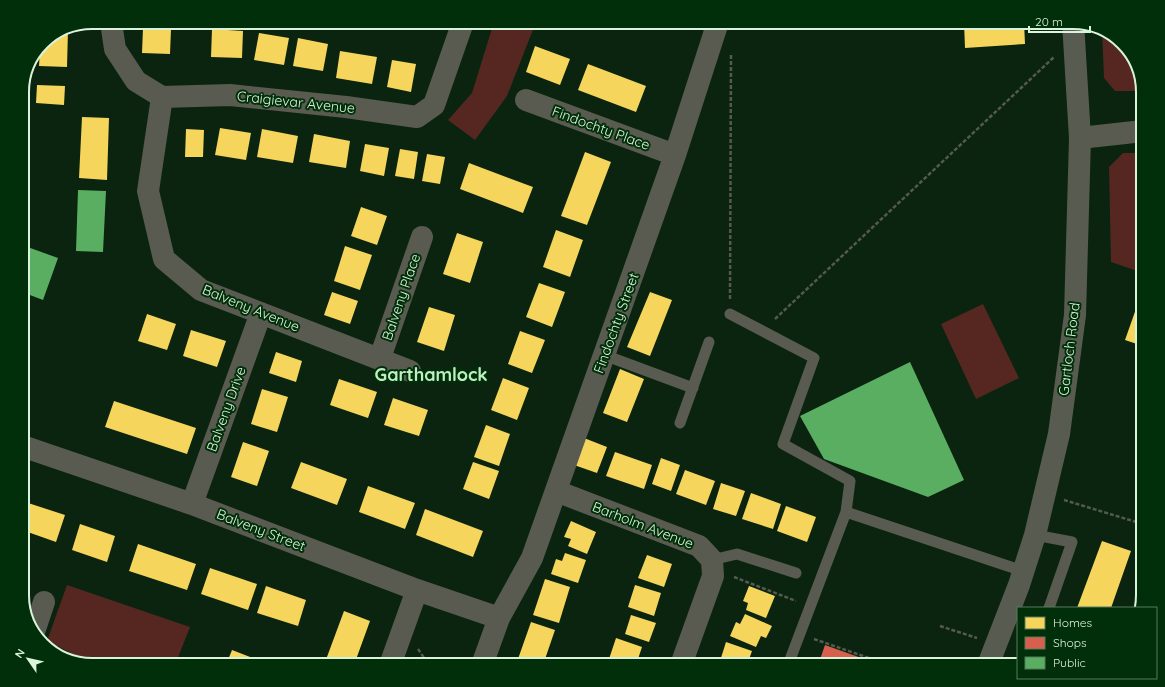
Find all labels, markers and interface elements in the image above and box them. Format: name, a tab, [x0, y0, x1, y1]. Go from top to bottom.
scale bar	[1029, 8, 1090, 34]
text: 20 m	[1035, 14, 1063, 29]
street label: Craigievar Avenue	[236, 87, 356, 117]
street label: Findochty Place	[550, 102, 653, 154]
street label: Balveny Place	[378, 251, 424, 343]
street label: Findochty Street	[589, 270, 643, 376]
street label: Balveny Avenue	[200, 280, 302, 336]
street label: Gartloch Road	[1054, 301, 1084, 397]
district label: Garthamlock	[374, 363, 488, 386]
street label: Balveny Drive	[202, 364, 250, 454]
street label: Barholm Avenue	[590, 497, 696, 553]
street label: Balveny Street	[214, 505, 308, 555]
legend	[1017, 607, 1157, 679]
text: Homes	[1053, 615, 1093, 630]
text: Shops	[1053, 635, 1087, 650]
north arrow	[8, 639, 48, 679]
text: N	[12, 646, 28, 661]
text: Public	[1053, 655, 1086, 670]

